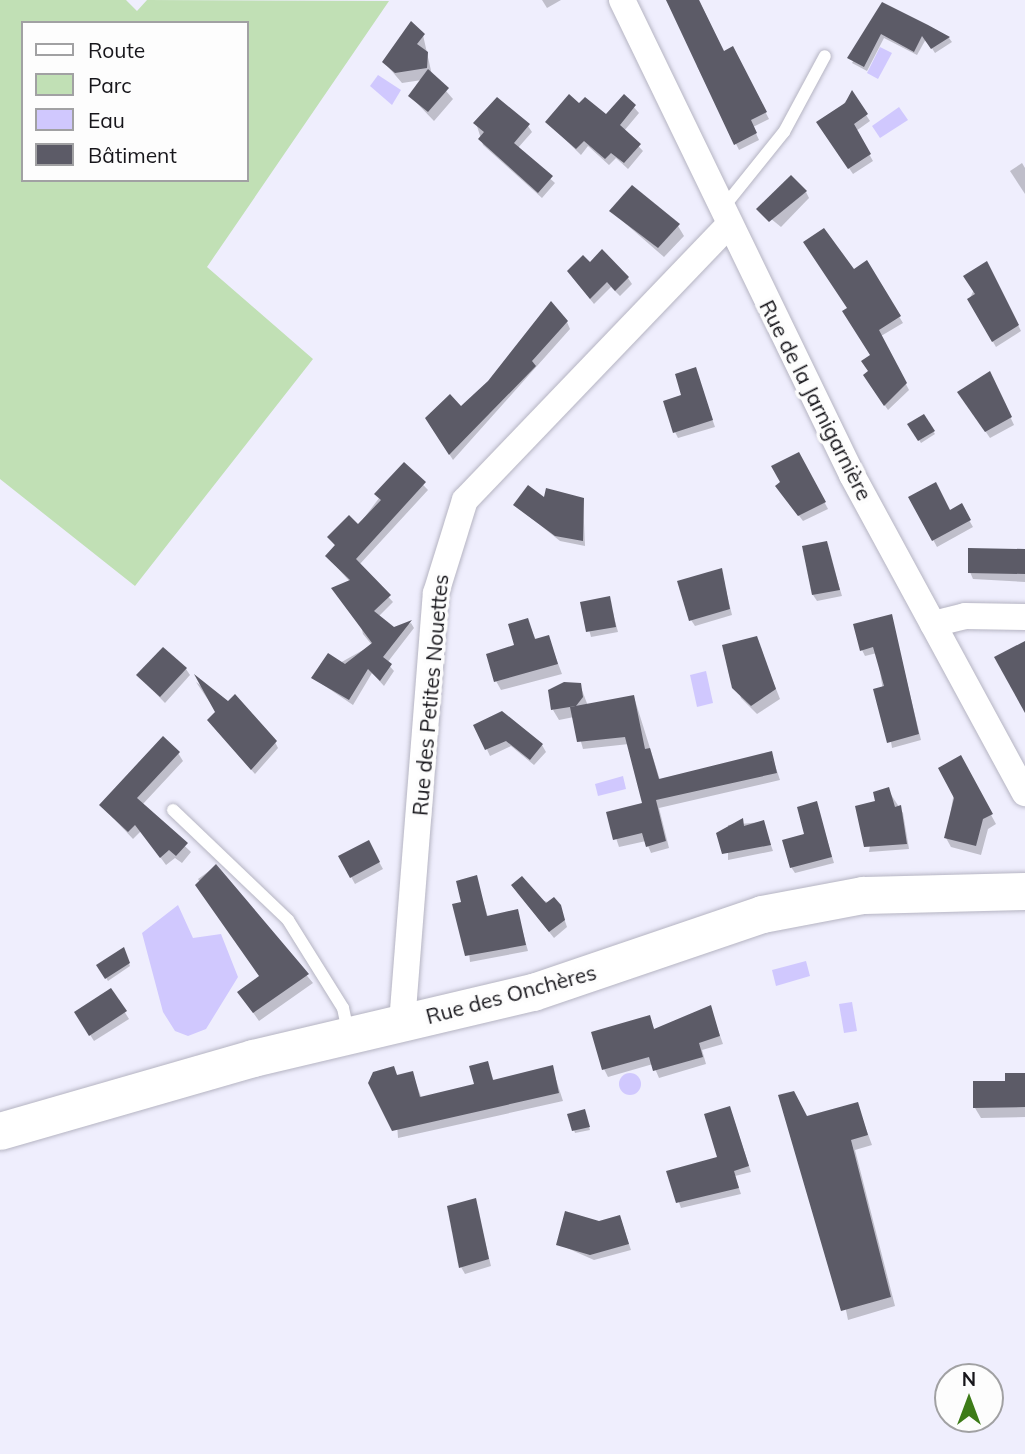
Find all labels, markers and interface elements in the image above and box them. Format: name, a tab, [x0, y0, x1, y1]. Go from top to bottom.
legend	[21, 21, 248, 182]
text: Route	[88, 37, 145, 63]
text: Parc	[88, 72, 132, 98]
text: Eau	[88, 107, 125, 133]
text: Bâtiment	[88, 142, 177, 168]
street label: Rue de la Jarnigarnière	[755, 296, 877, 504]
street label: Rue des Petites Nouettes	[407, 573, 453, 817]
street label: Rue des Onchères	[423, 959, 599, 1029]
north arrow	[934, 1363, 1004, 1433]
text: N	[962, 1367, 976, 1391]

